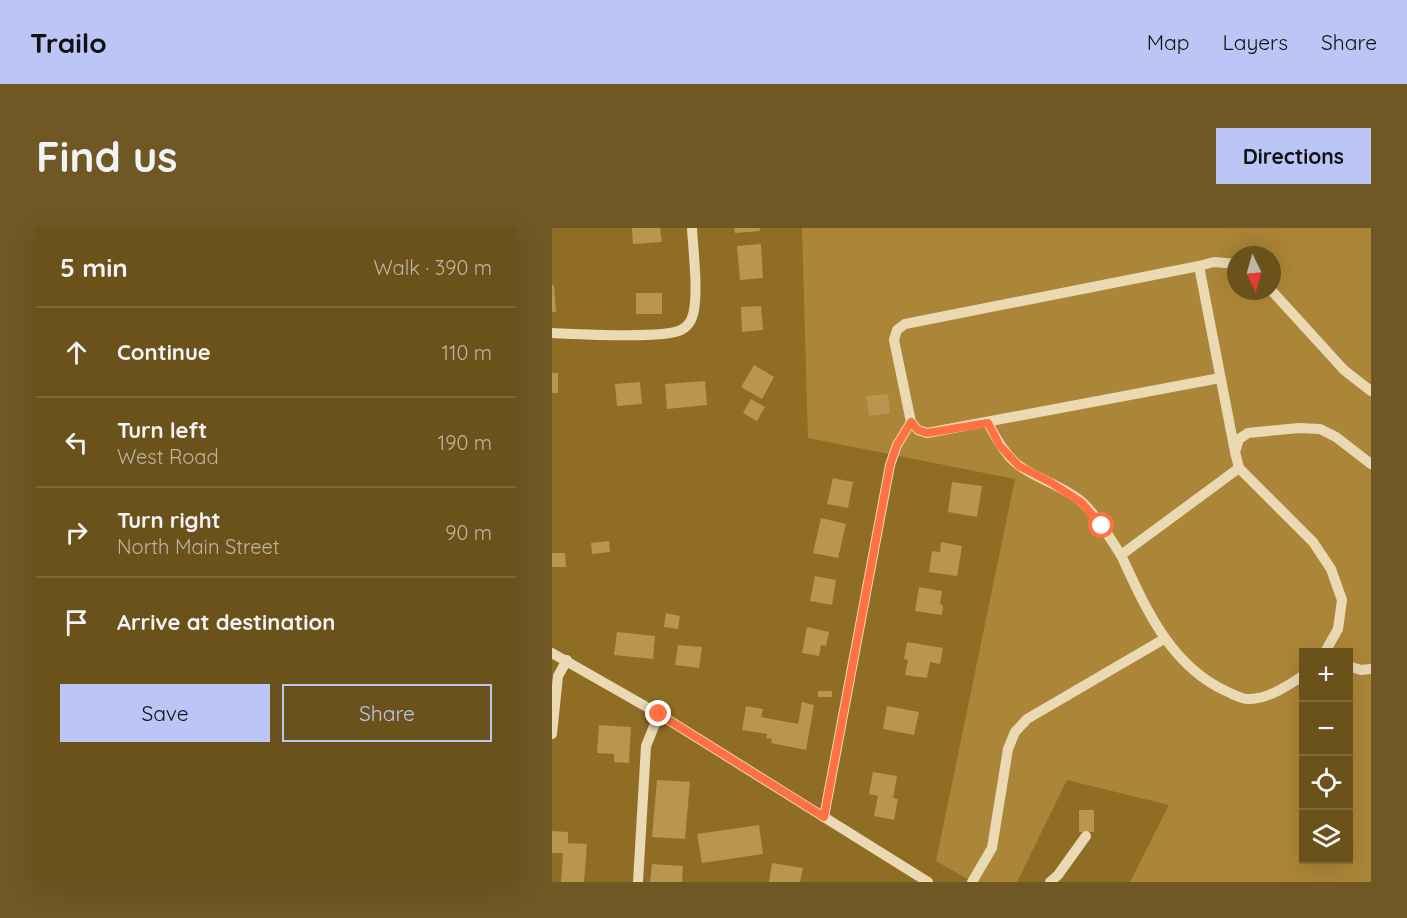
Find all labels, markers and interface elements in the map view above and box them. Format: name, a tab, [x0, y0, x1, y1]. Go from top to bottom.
text: Trailo	[30, 25, 107, 60]
text: Map	[1147, 29, 1190, 55]
text: Layers	[1223, 29, 1288, 55]
text: Share	[1321, 29, 1377, 55]
button: Directions	[1216, 128, 1371, 184]
text: Find us	[36, 130, 178, 183]
north arrow	[1227, 246, 1281, 300]
text: 5 min	[60, 251, 128, 284]
text: Walk · 390 m	[373, 255, 492, 280]
icon: ahead	[60, 336, 93, 369]
text: Continue	[117, 338, 211, 366]
text: 110 m	[442, 340, 492, 365]
text: Turn left	[117, 416, 207, 444]
icon: left	[60, 426, 93, 459]
text: 190 m	[438, 430, 492, 455]
text: West Road	[117, 444, 219, 469]
text: Turn right	[117, 506, 221, 534]
route start	[1088, 512, 1114, 538]
icon: right	[60, 516, 93, 549]
text: 90 m	[445, 520, 492, 545]
text: North Main Street	[117, 534, 280, 559]
icon: arrive	[60, 606, 93, 639]
text: Arrive at destination	[117, 608, 335, 636]
map controls	[1299, 648, 1353, 864]
button: +	[1299, 648, 1353, 702]
button: Save	[60, 684, 270, 742]
button: Share	[282, 684, 492, 742]
route end	[645, 700, 671, 726]
button: −	[1299, 702, 1353, 756]
button: locate	[1299, 756, 1353, 810]
button: layers	[1299, 810, 1353, 864]

